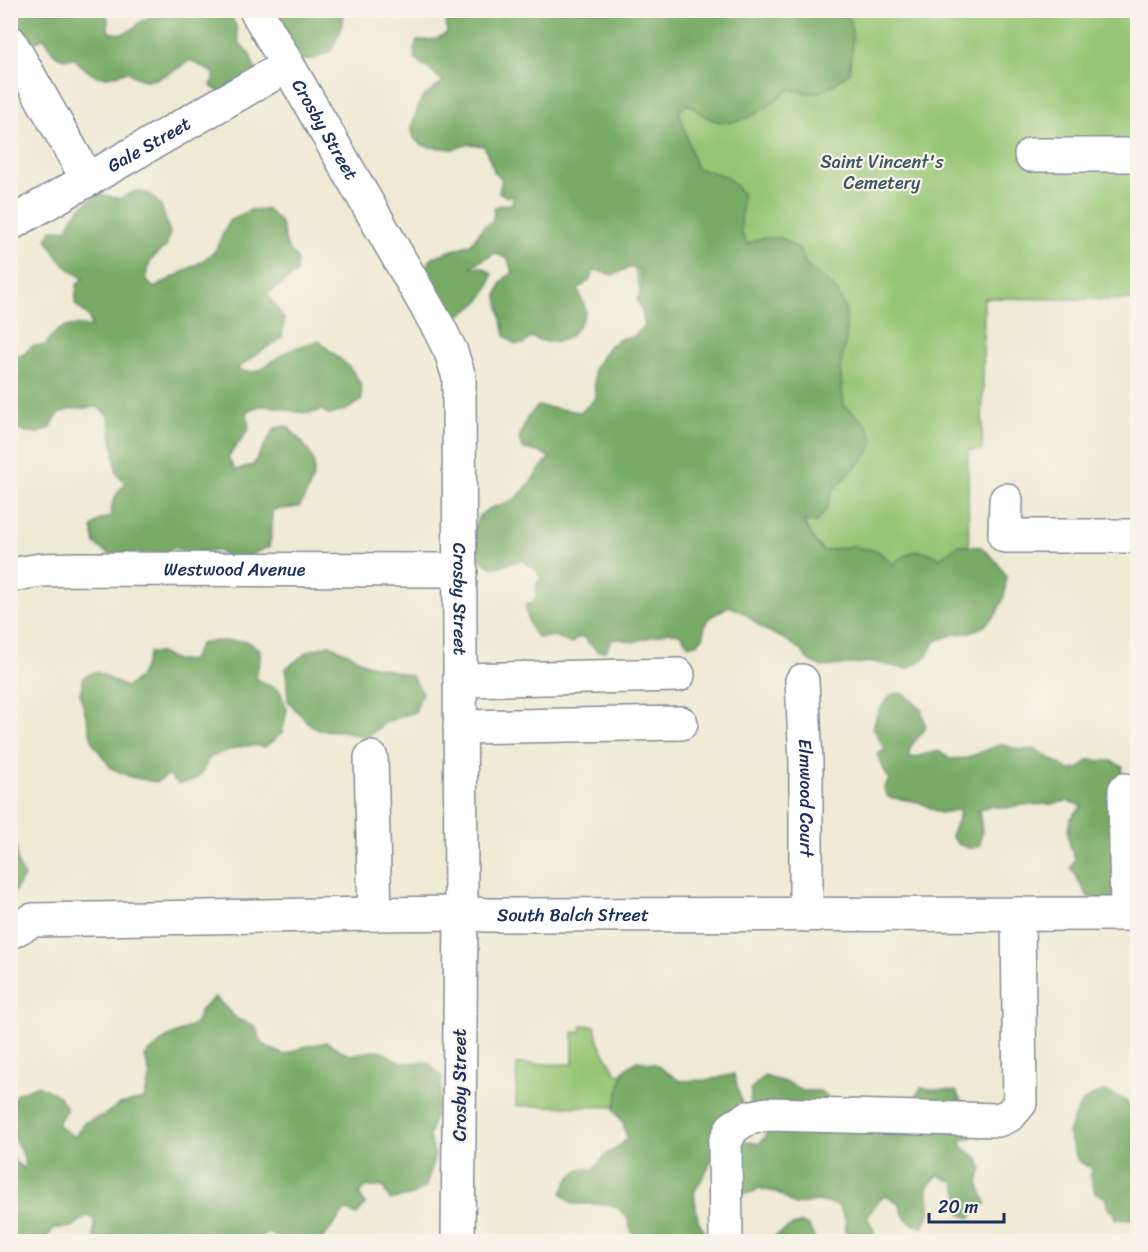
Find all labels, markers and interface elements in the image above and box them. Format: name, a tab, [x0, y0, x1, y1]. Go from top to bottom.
street label: Crosby Street	[283, 73, 367, 187]
street label: Gale Street	[101, 108, 197, 181]
park label: Saint Vincent's Cemetery	[820, 146, 944, 199]
street label: Crosby Street	[444, 543, 476, 656]
street label: Westwood Avenue	[164, 553, 306, 586]
street label: Elmwood Court	[789, 738, 822, 858]
street label: South Balch Street	[497, 899, 649, 931]
street label: Crosby Street	[444, 1029, 476, 1141]
scale bar	[929, 1186, 1004, 1224]
text: 20 m	[938, 1191, 978, 1223]

